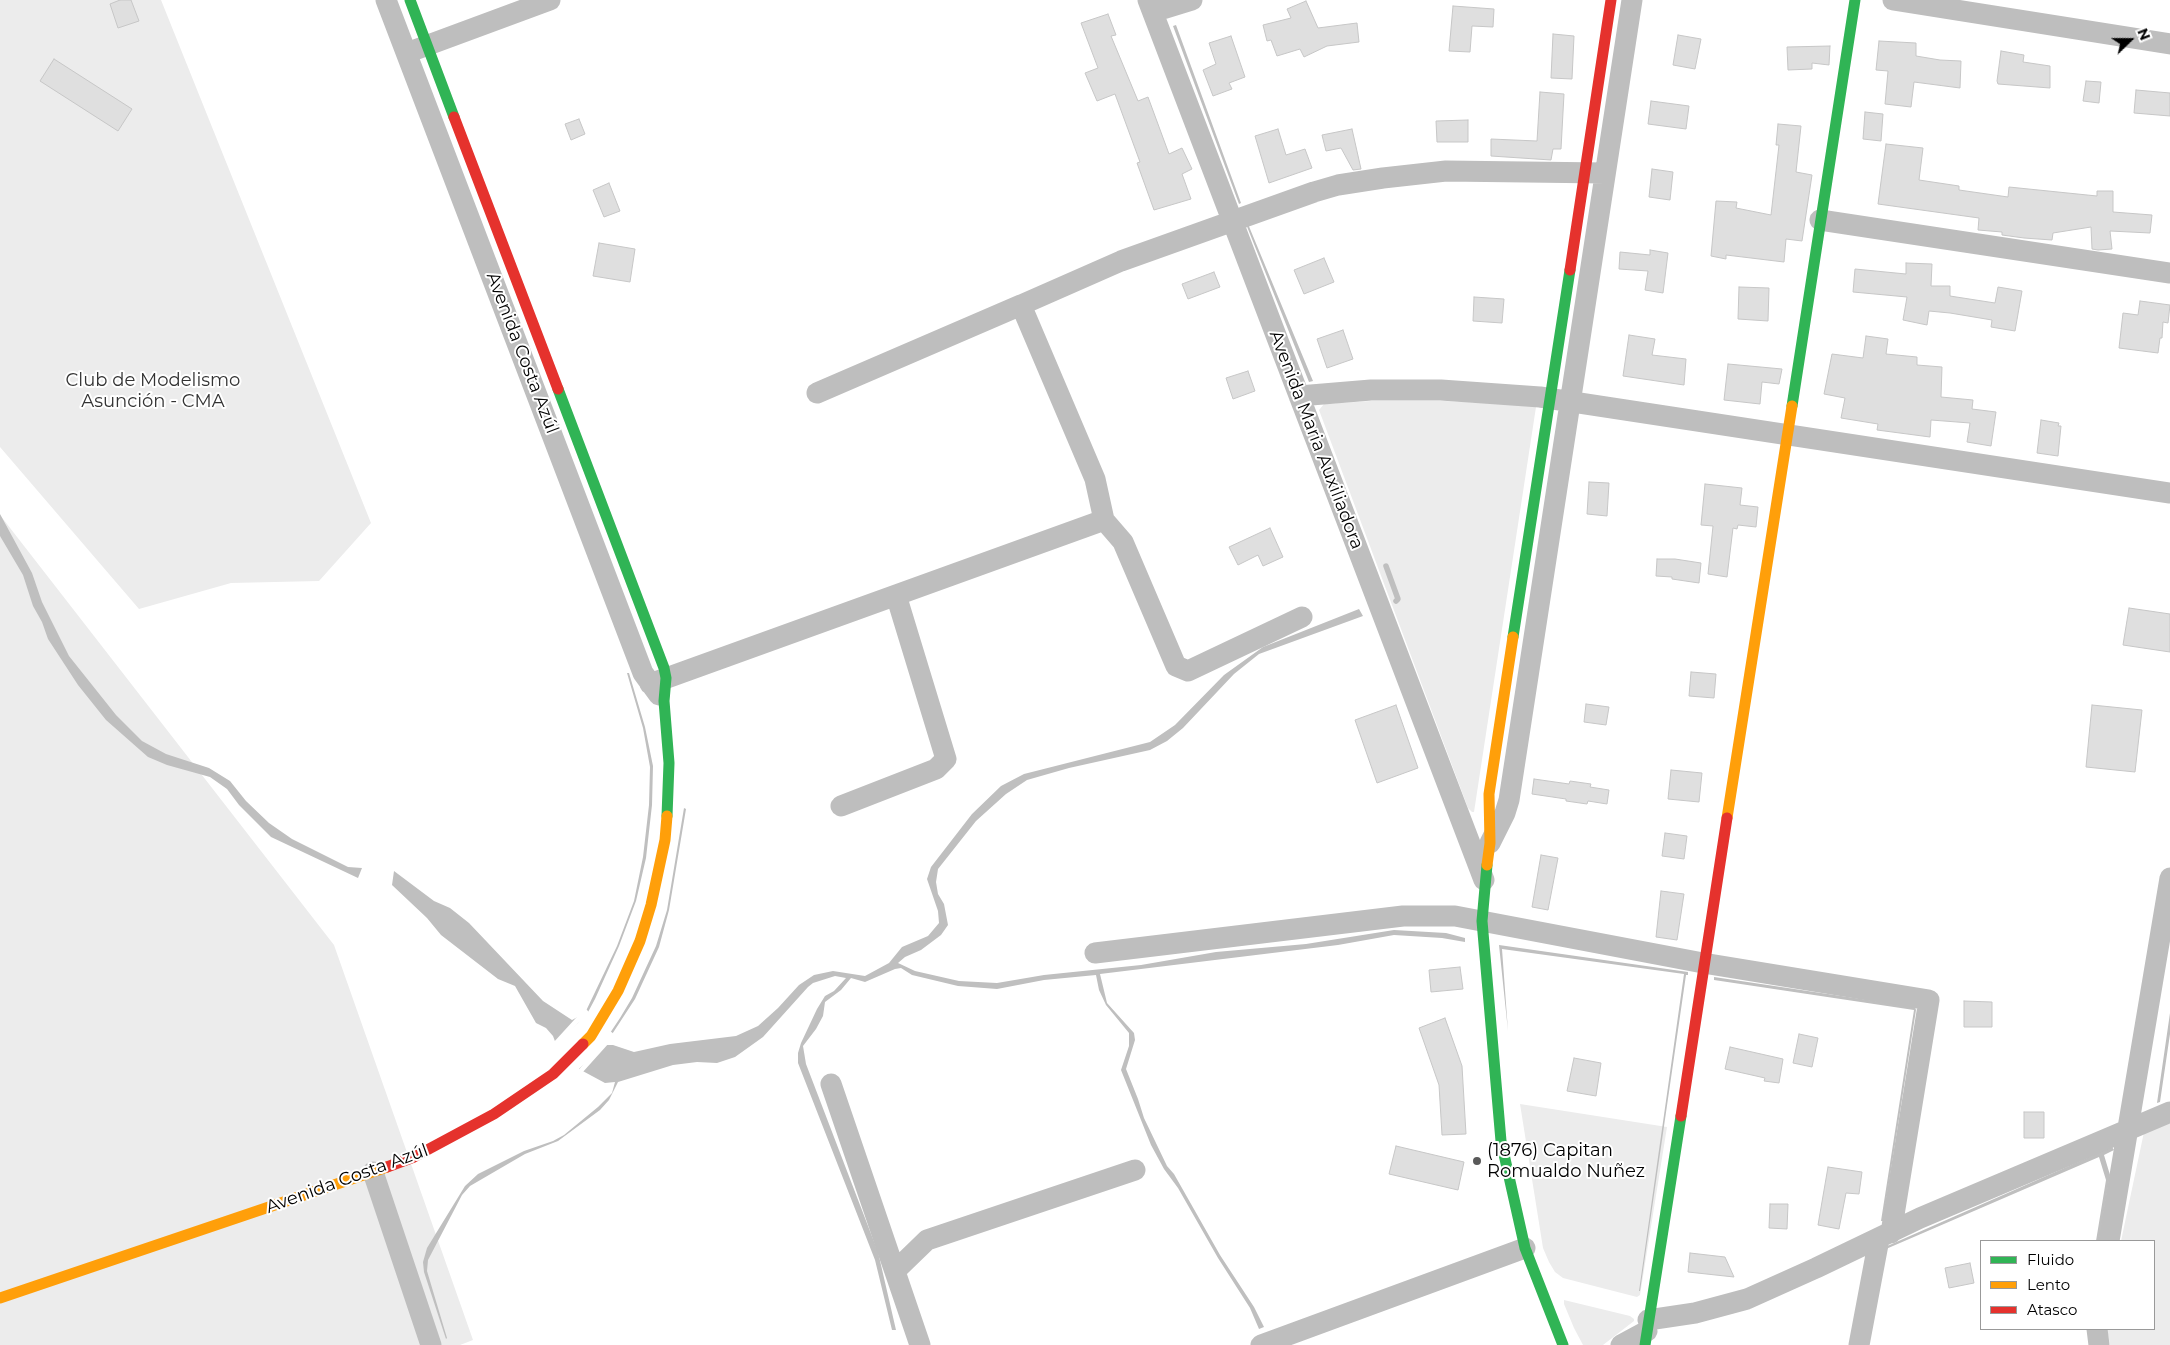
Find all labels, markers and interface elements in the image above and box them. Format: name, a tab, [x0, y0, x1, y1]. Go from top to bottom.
north arrow	[2105, 15, 2155, 65]
text: N	[2133, 26, 2154, 43]
street label: Avenida Costa Azúl	[481, 269, 563, 437]
street label: Avenida Maria Auxiliadora	[1264, 328, 1368, 552]
park label: Club de Modelismo Asunción - CMA	[66, 370, 240, 412]
street label: Avenida Costa Azúl	[263, 1140, 431, 1218]
place label: (1876) Capitan Romualdo Nuñez	[1487, 1140, 1645, 1182]
marker: (1876) Capitan Romualdo Nuñez	[1471, 1155, 1483, 1167]
legend	[1980, 1240, 2155, 1330]
text: Fluido	[2027, 1250, 2074, 1269]
text: Lento	[2027, 1275, 2070, 1294]
text: Atasco	[2027, 1300, 2077, 1319]

